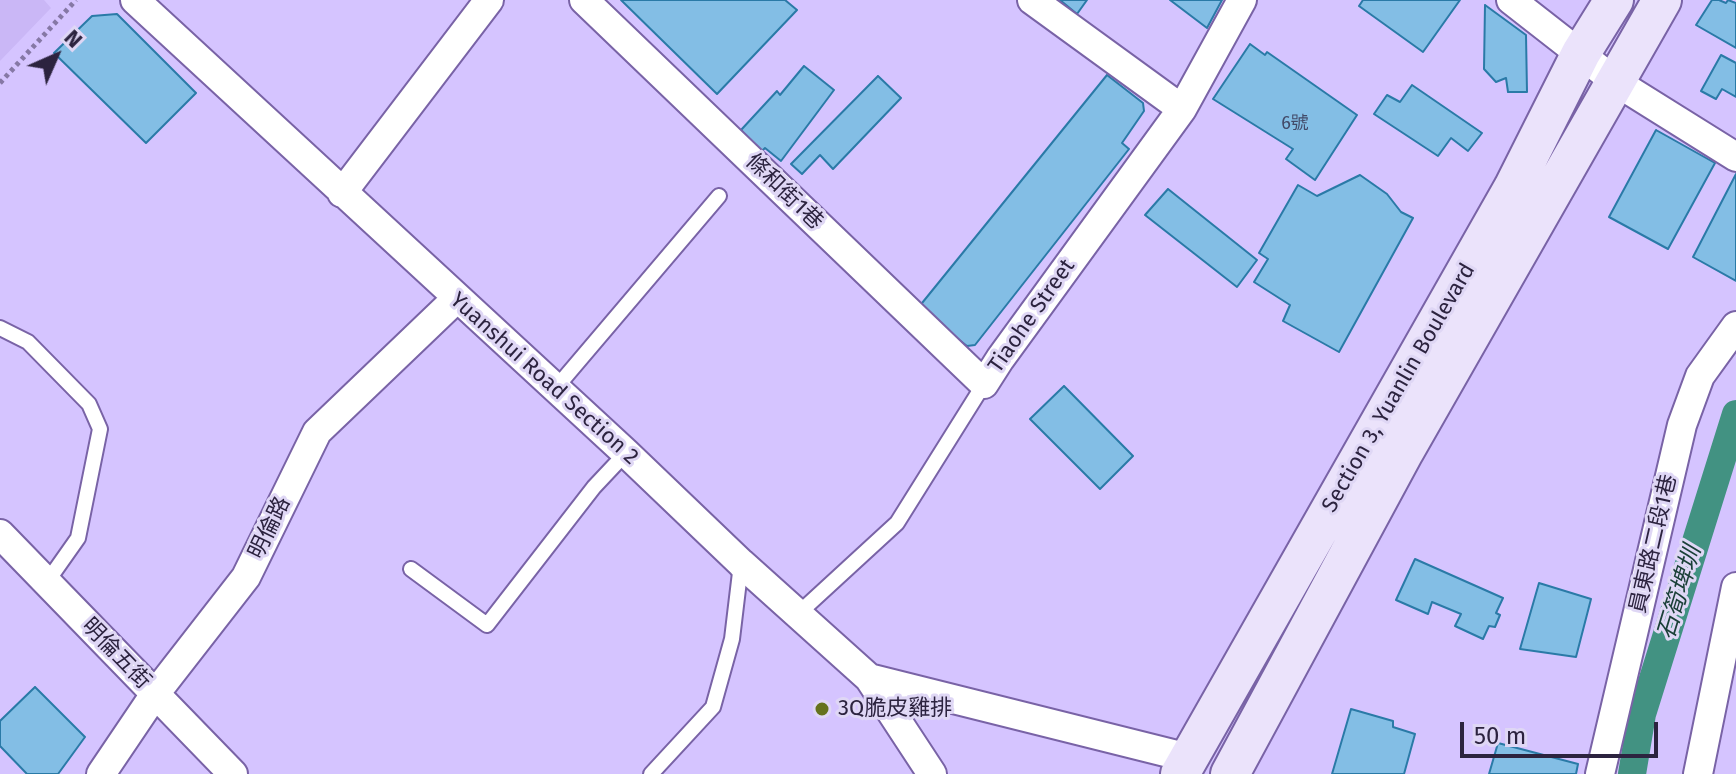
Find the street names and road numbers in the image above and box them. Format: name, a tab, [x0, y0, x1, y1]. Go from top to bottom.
street label: 條和街1巷	[740, 149, 828, 235]
street label: Tiaohe Street	[983, 254, 1081, 378]
street label: Section 3, Yuanlin Boulevard	[1317, 259, 1481, 517]
street label: Yuanshui Road Section 2	[444, 287, 644, 471]
street label: 員東路二段1巷	[1625, 472, 1683, 616]
street label: 明倫路	[244, 493, 296, 563]
street label: 明倫五街	[76, 613, 156, 695]

